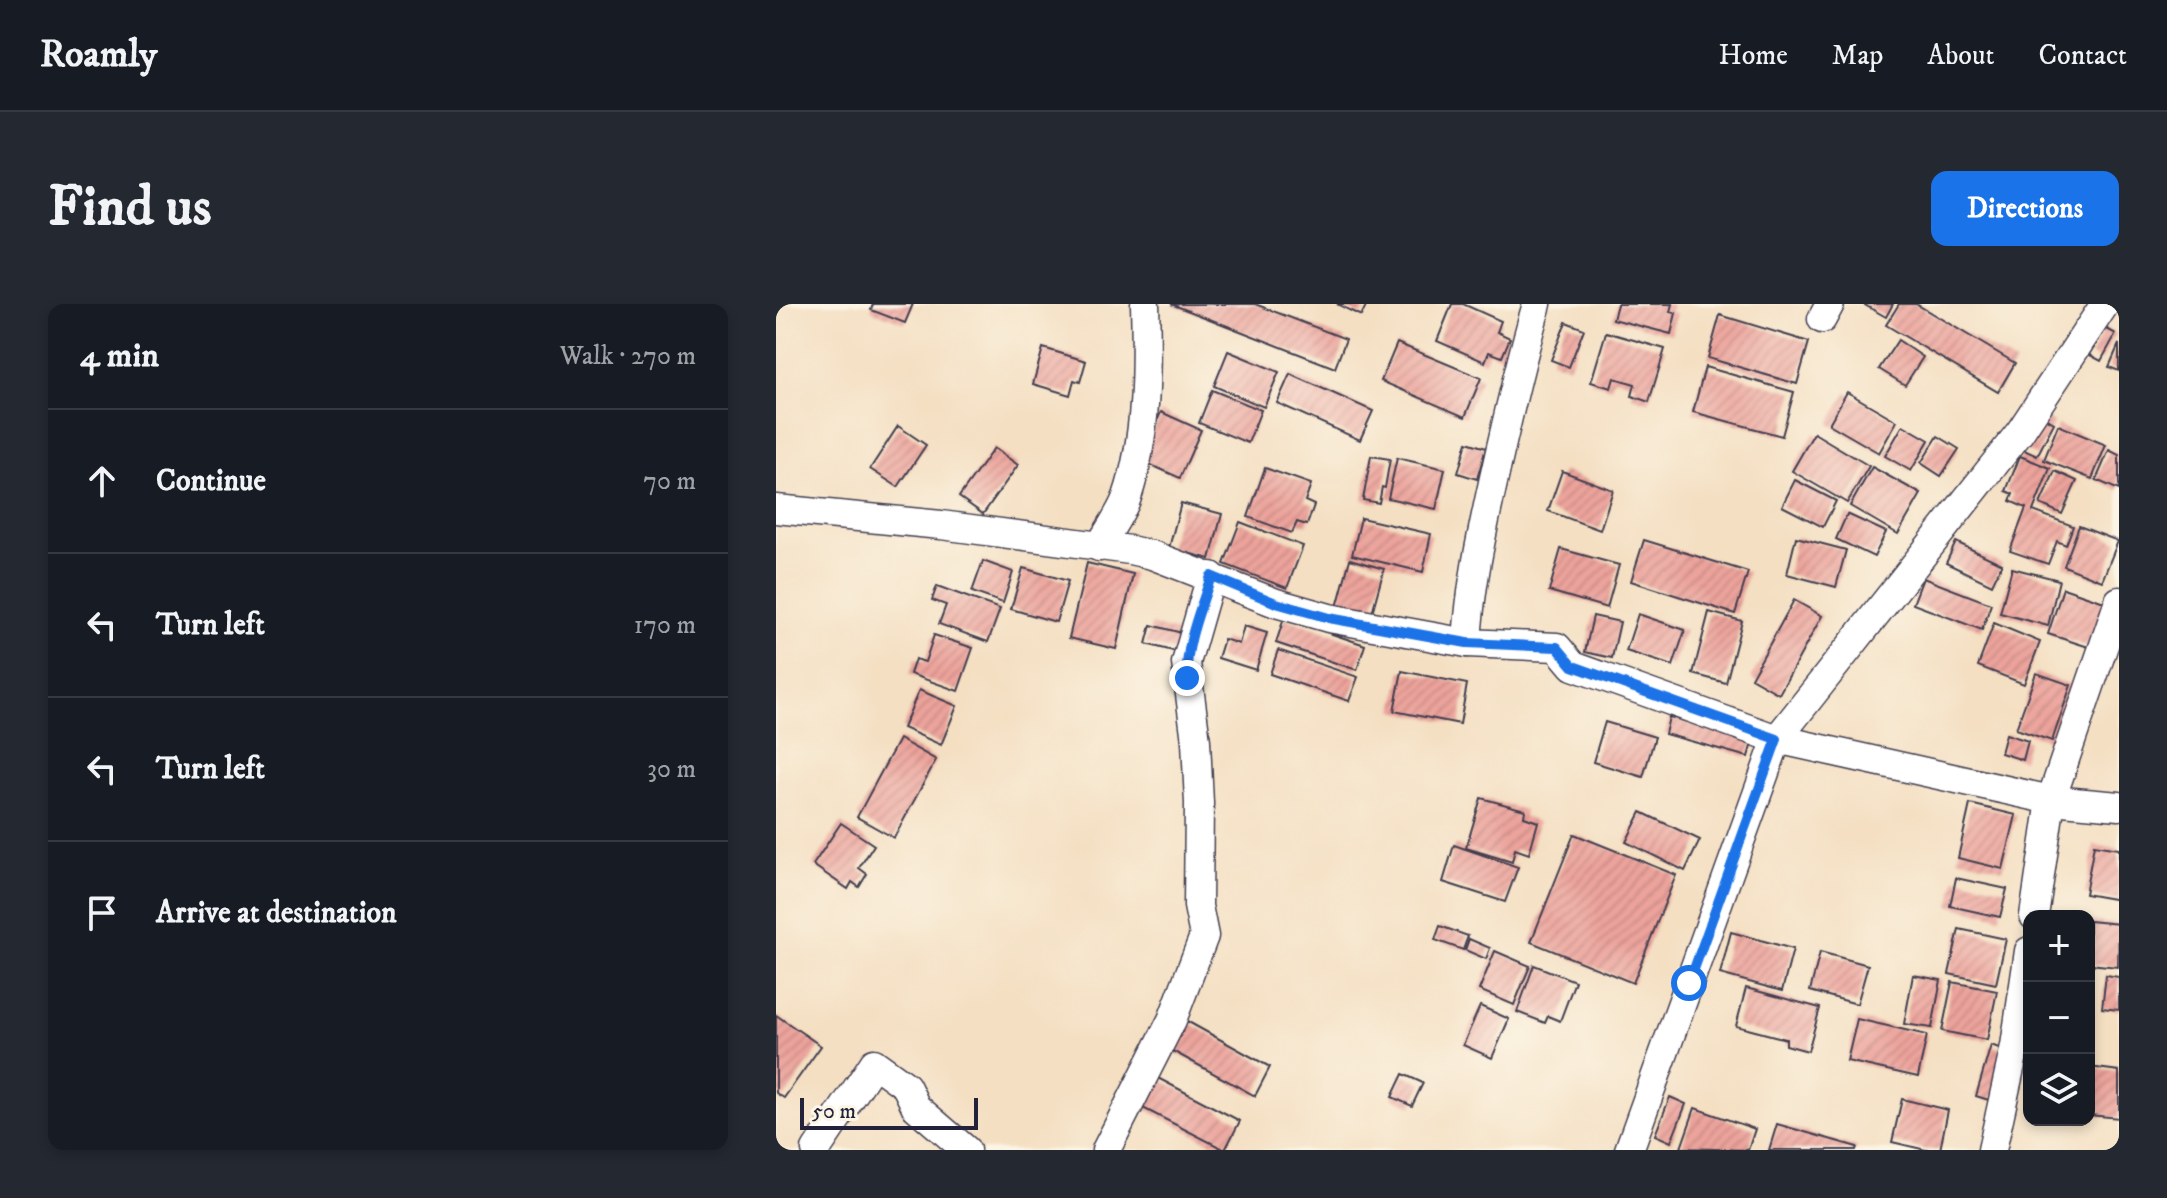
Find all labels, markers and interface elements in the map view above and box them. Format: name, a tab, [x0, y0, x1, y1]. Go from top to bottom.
text: Roamly	[40, 31, 157, 79]
text: Home	[1719, 38, 1788, 73]
text: Map	[1832, 38, 1883, 73]
text: About	[1927, 38, 1994, 73]
text: Contact	[2038, 38, 2127, 73]
button: Directions	[1931, 171, 2119, 246]
text: Find us	[48, 173, 212, 243]
text: 4 min	[80, 335, 159, 377]
text: Walk · 270 m	[560, 340, 696, 373]
icon: ahead	[80, 459, 124, 503]
text: Continue	[156, 463, 266, 500]
text: 70 m	[643, 465, 696, 498]
icon: left	[80, 603, 124, 647]
text: Turn left	[156, 607, 265, 644]
text: 170 m	[634, 609, 696, 642]
route end	[1169, 660, 1205, 696]
icon: left	[80, 747, 124, 791]
text: Turn left	[156, 751, 265, 788]
text: 30 m	[647, 753, 696, 786]
icon: arrive	[80, 891, 124, 935]
text: Arrive at destination	[156, 895, 397, 932]
map controls	[2023, 910, 2095, 1126]
button: +	[2023, 910, 2095, 982]
route start	[1671, 965, 1707, 1001]
button: −	[2023, 982, 2095, 1054]
button: layers	[2023, 1054, 2095, 1126]
scale bar	[800, 1094, 978, 1130]
text: 50 m	[812, 1098, 856, 1125]

